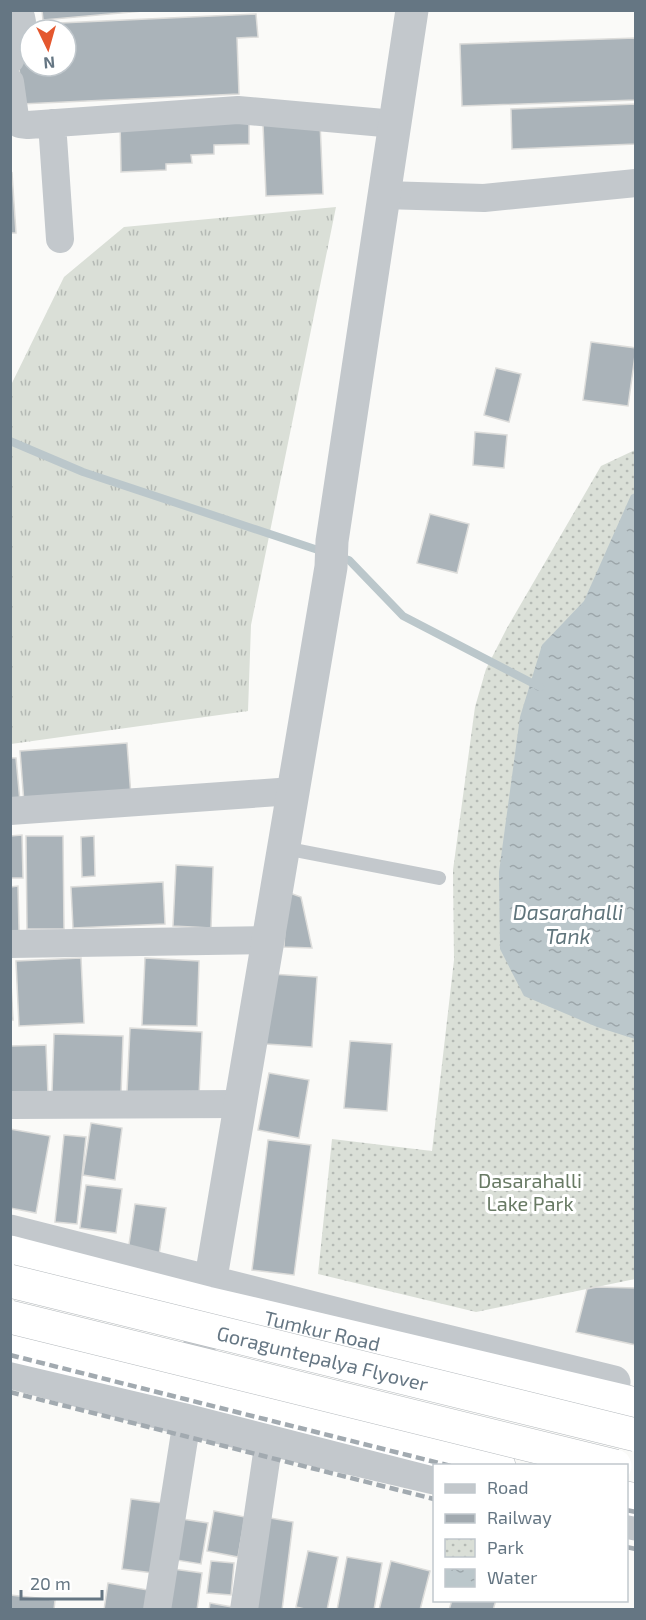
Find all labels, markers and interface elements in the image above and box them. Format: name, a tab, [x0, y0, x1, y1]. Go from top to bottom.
north arrow	[18, 18, 78, 78]
text: N	[43, 53, 56, 73]
water label: Dasarahalli Tank	[513, 899, 623, 948]
park label: Dasarahalli Lake Park	[478, 1168, 582, 1215]
street label: Tumkur Road	[262, 1305, 383, 1355]
street label: Goraguntepalya Flyover	[215, 1320, 431, 1395]
legend	[433, 1464, 628, 1602]
text: Road	[487, 1476, 528, 1498]
text: Railway	[487, 1506, 552, 1528]
text: Park	[487, 1536, 524, 1558]
scale bar	[21, 1563, 102, 1601]
text: Water	[487, 1566, 537, 1588]
text: 20 m	[30, 1572, 71, 1594]

